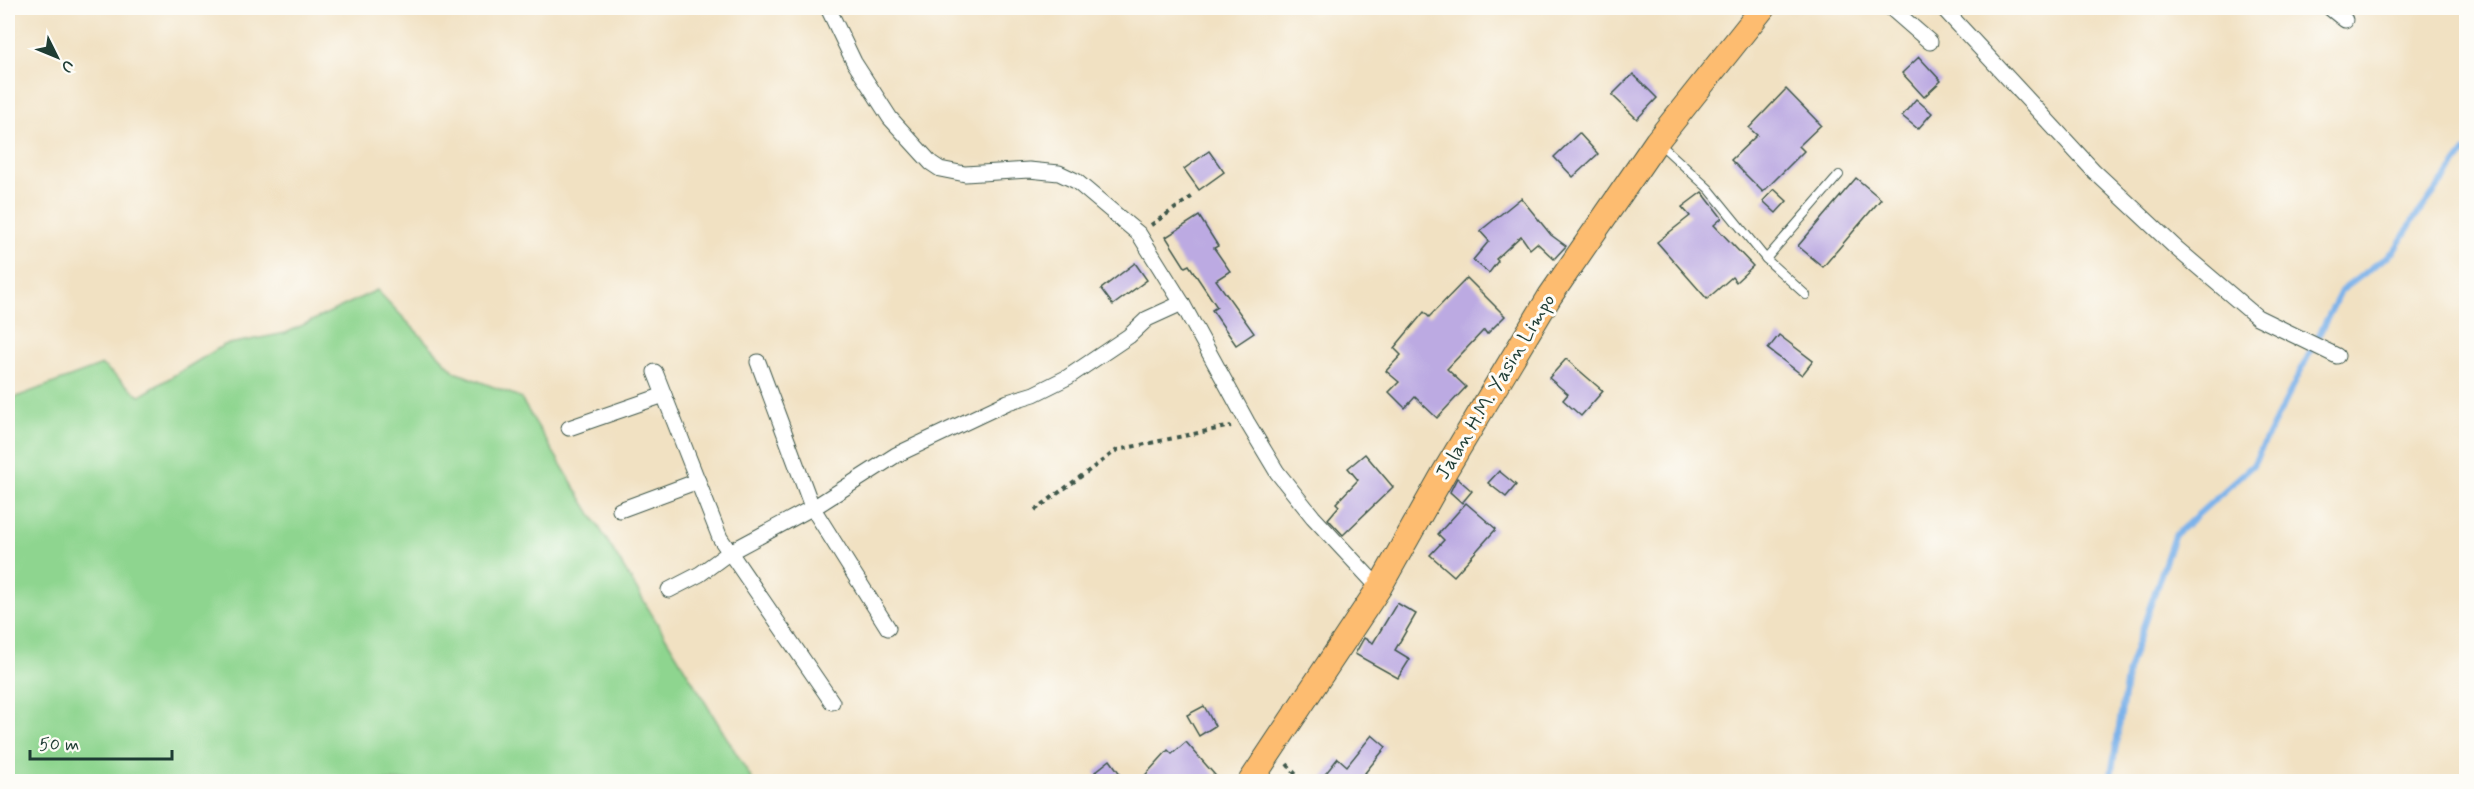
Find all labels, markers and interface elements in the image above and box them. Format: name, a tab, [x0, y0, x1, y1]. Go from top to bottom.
north arrow	[27, 27, 87, 87]
text: U	[56, 55, 78, 77]
street label: Jalan H.M. Yasin Limpo	[1430, 289, 1562, 485]
scale bar	[30, 723, 172, 761]
text: 50 m	[39, 733, 79, 757]

